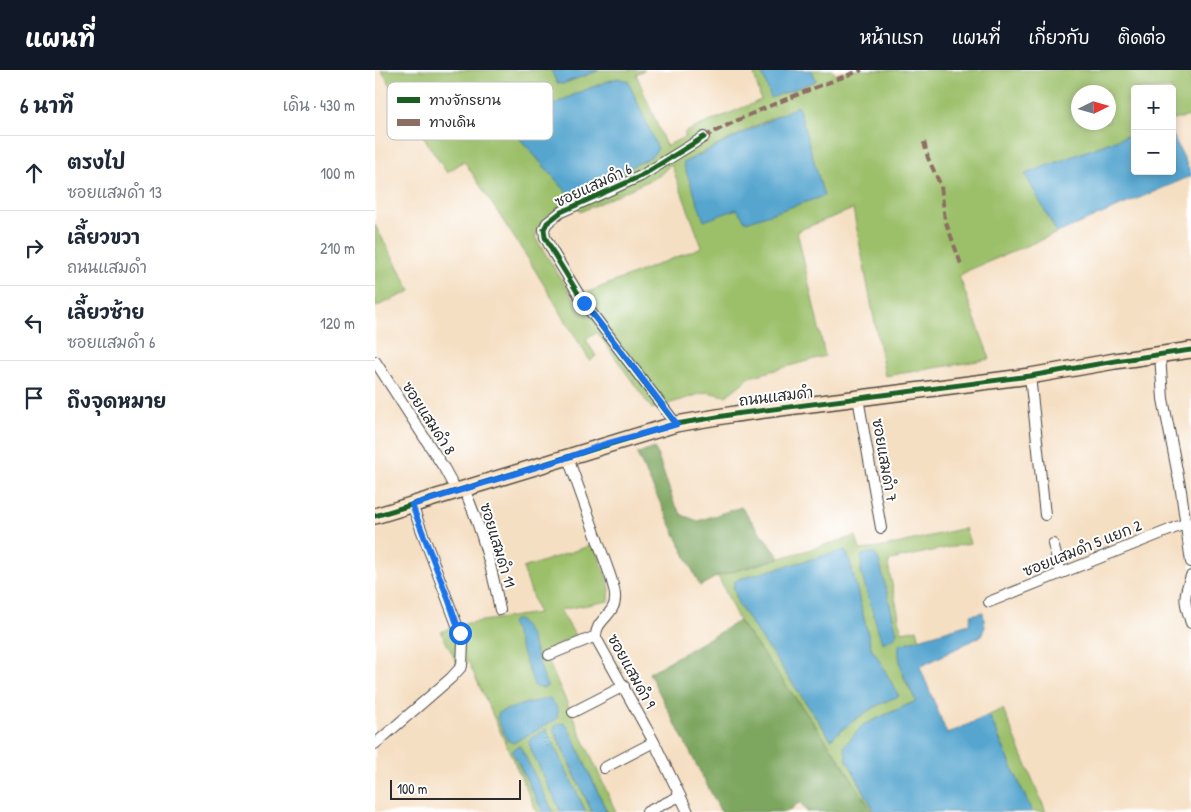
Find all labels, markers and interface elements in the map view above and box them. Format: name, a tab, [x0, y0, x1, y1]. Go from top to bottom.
text: แผนที่	[25, 22, 95, 54]
text: หน้าแรก	[860, 25, 924, 50]
text: แผนที่	[952, 25, 1000, 50]
text: เกี่ยวกับ	[1028, 25, 1090, 50]
text: ติดต่อ	[1118, 25, 1166, 50]
legend	[387, 82, 553, 140]
north arrow	[1071, 85, 1116, 130]
map controls	[1131, 85, 1176, 175]
button: +	[1131, 85, 1176, 130]
text: ทางจักรยาน	[429, 90, 502, 109]
text: 6 นาที	[20, 91, 74, 120]
text: เดิน · 430 m	[283, 94, 355, 116]
text: ทางเดิน	[429, 112, 476, 131]
button: −	[1131, 130, 1176, 175]
text: ตรงไป	[67, 149, 125, 175]
street label: ซอยแสมดำ 6	[551, 158, 635, 212]
icon: ahead	[20, 159, 48, 187]
text: 100 m	[320, 162, 355, 184]
text: ซอยแสมดำ 13	[67, 181, 162, 203]
text: เลี้ยวขวา	[67, 224, 140, 250]
icon: right	[20, 234, 48, 262]
text: 210 m	[320, 237, 355, 259]
text: ถนนแสมดำ	[67, 256, 147, 278]
route end	[573, 292, 596, 315]
text: เลี้ยวซ้าย	[67, 299, 144, 325]
icon: left	[20, 309, 48, 337]
text: 120 m	[320, 312, 355, 334]
text: ซอยแสมดำ 6	[67, 331, 155, 353]
street label: ซอยแสมดำ 8	[398, 377, 460, 459]
street label: ถนนแสมดำ	[738, 381, 814, 411]
icon: arrive	[20, 384, 48, 412]
text: ถึงจุดหมาย	[67, 388, 166, 414]
street label: ซอยแสมดำ 7	[867, 417, 903, 503]
street label: ซอยแสมดำ 11	[475, 500, 521, 590]
street label: ซอยแสมดำ 5 แยก 2	[1020, 515, 1144, 581]
route start	[449, 622, 472, 645]
street label: ซอยแสมดำ 9	[603, 630, 661, 713]
scale bar	[390, 777, 521, 800]
text: 100 m	[397, 779, 427, 798]

